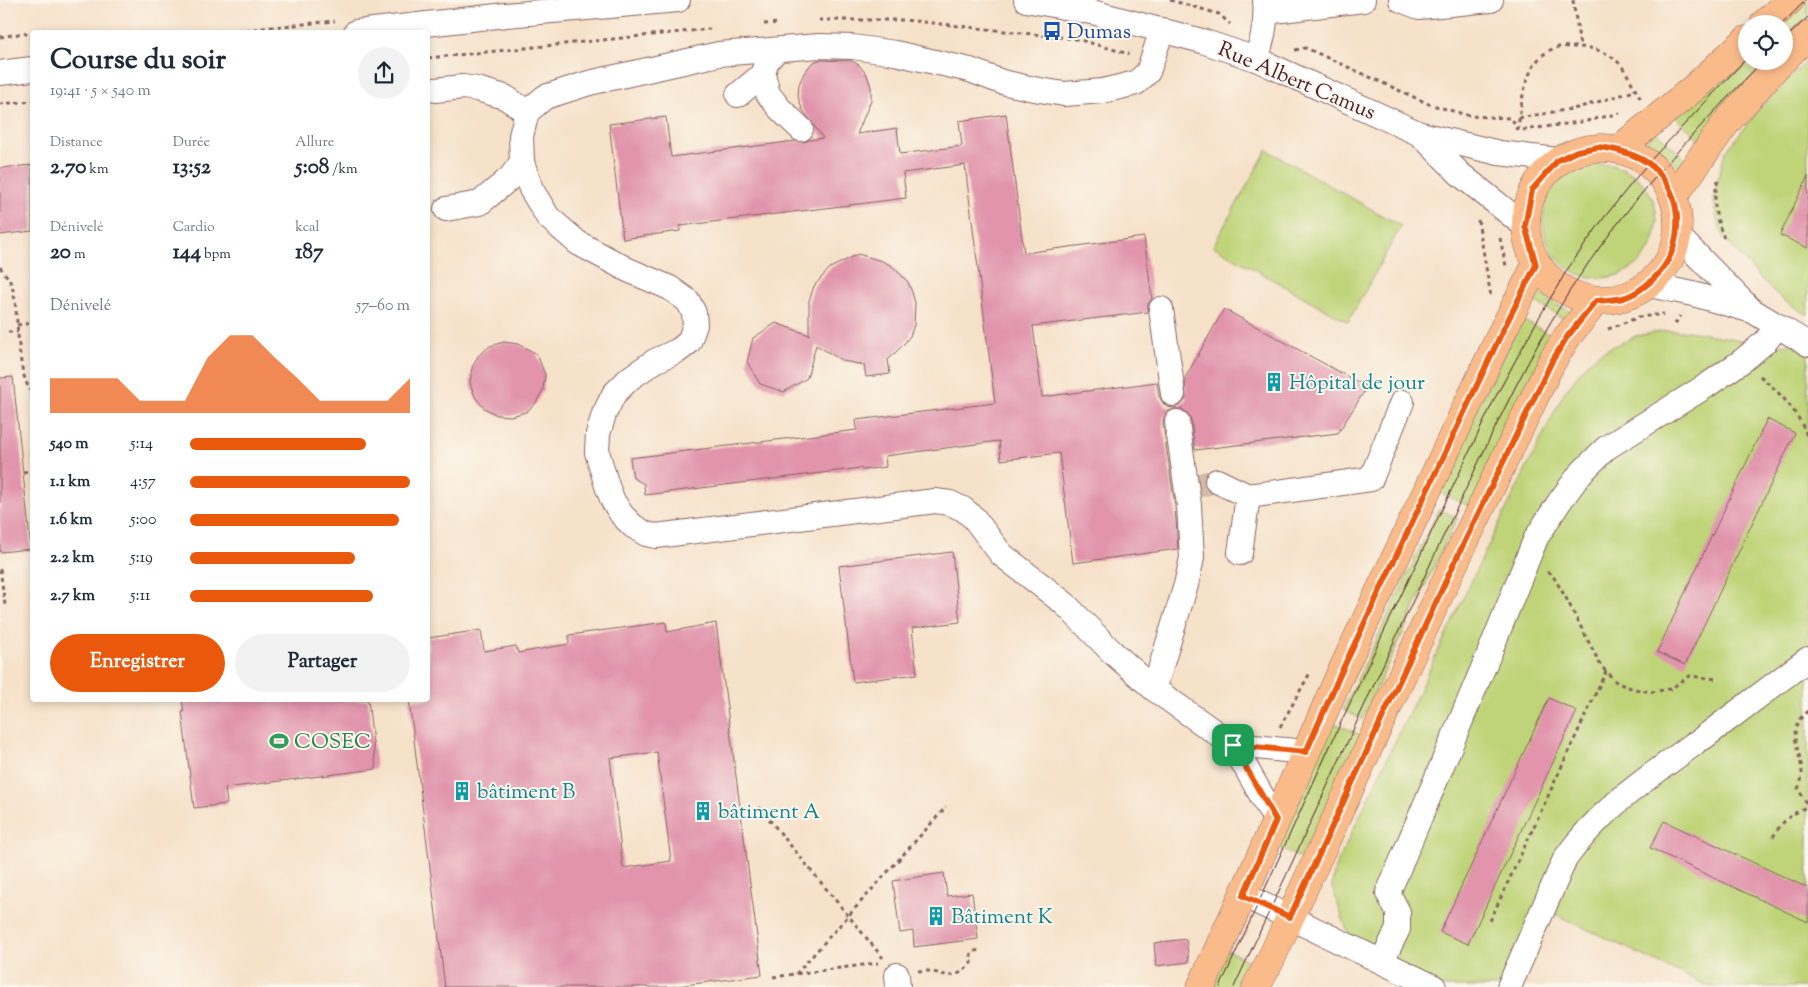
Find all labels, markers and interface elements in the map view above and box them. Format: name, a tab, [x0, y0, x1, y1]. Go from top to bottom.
map controls	[1738, 15, 1793, 70]
button: locate	[1738, 15, 1793, 70]
place label: Dumas	[1067, 18, 1131, 48]
bus stop icon: Dumas	[1041, 20, 1063, 42]
street label: Rue Albert Camus	[1213, 35, 1380, 129]
text: Course du soir	[50, 41, 226, 81]
button: share	[358, 47, 410, 99]
text: 19:41 · 5 × 540 m	[50, 80, 151, 103]
text: Distance	[50, 133, 103, 153]
text: Durée	[173, 133, 210, 153]
text: Allure	[295, 133, 334, 153]
text: 2.70	[50, 153, 86, 183]
text: 13:52	[173, 153, 211, 183]
text: 5:08	[295, 153, 329, 183]
text: km	[86, 160, 109, 180]
text: /km	[329, 160, 358, 180]
text: Dénivelé	[50, 218, 103, 238]
text: Cardio	[173, 218, 215, 238]
text: kcal	[295, 218, 319, 238]
text: 20	[50, 238, 71, 268]
text: 144	[173, 238, 201, 268]
text: 187	[295, 238, 324, 268]
text: m	[71, 245, 86, 265]
text: bpm	[201, 245, 231, 265]
text: Dénivelé	[50, 295, 111, 318]
text: 57–60 m	[356, 295, 410, 318]
place label: Hôpital de jour	[1289, 369, 1425, 399]
building icon: Hôpital de jour	[1263, 371, 1285, 393]
text: 540 m	[50, 433, 89, 456]
text: 5:14	[130, 433, 153, 456]
text: 1.1 km	[50, 471, 90, 494]
text: 4:57	[130, 471, 156, 494]
text: 1.6 km	[50, 509, 92, 532]
text: 5:00	[130, 509, 156, 532]
text: 2.2 km	[50, 547, 94, 570]
text: 5:19	[130, 547, 153, 570]
text: 2.7 km	[50, 585, 95, 608]
text: 5:11	[130, 585, 151, 608]
button: Enregistrer	[50, 634, 225, 692]
button: Partager	[235, 634, 410, 692]
pin	[1212, 724, 1254, 766]
place label: COSEC	[294, 728, 371, 758]
sports icon: COSEC	[268, 730, 290, 752]
icon: arrive	[1219, 731, 1247, 759]
place label: bâtiment B	[477, 778, 575, 808]
building icon: bâtiment B	[451, 780, 473, 802]
place label: bâtiment A	[718, 798, 820, 828]
building icon: bâtiment A	[692, 800, 714, 822]
place label: Bâtiment K	[951, 903, 1053, 933]
building icon: Bâtiment K	[925, 905, 947, 927]

